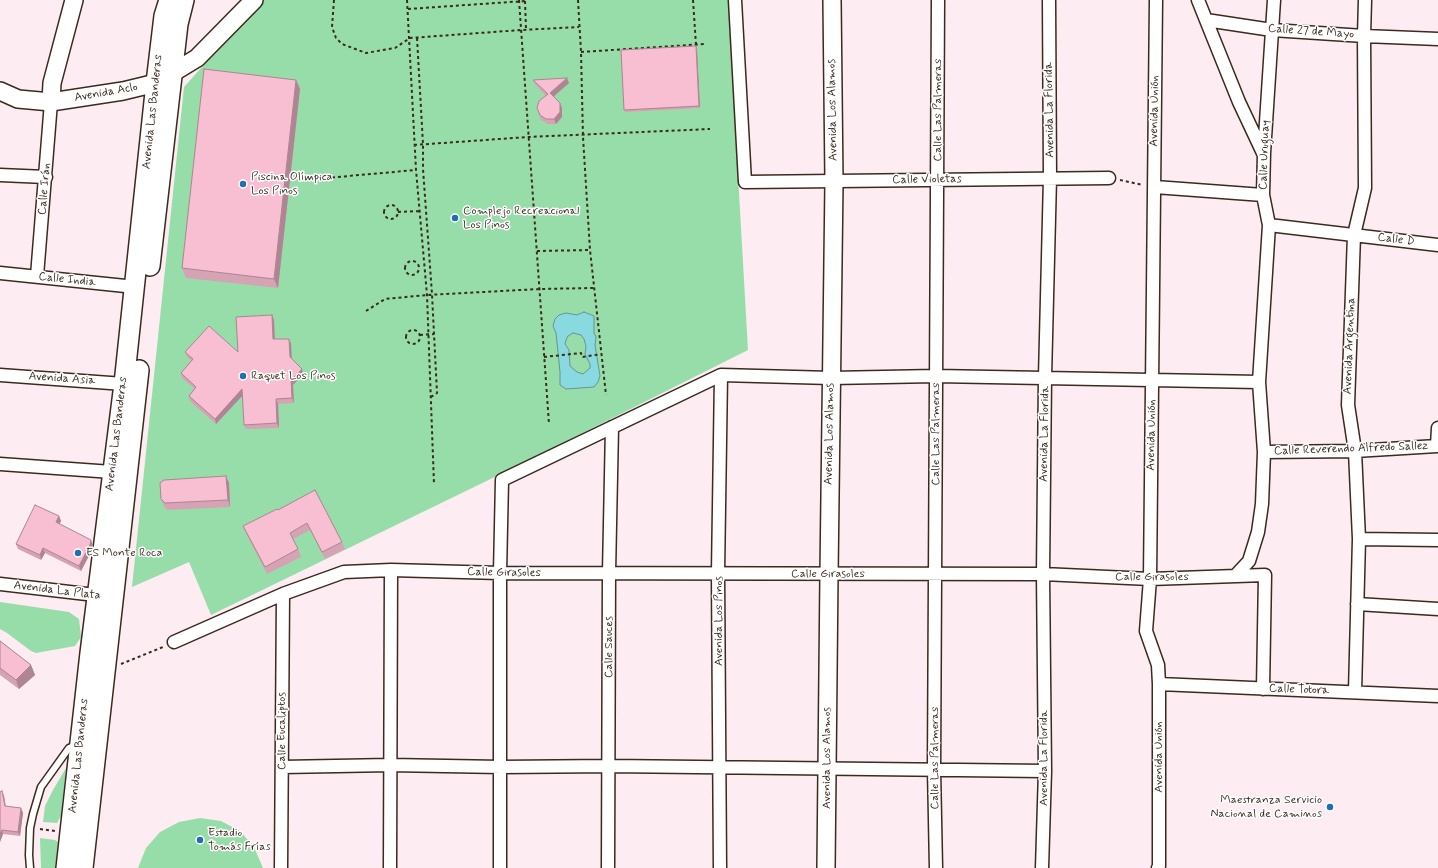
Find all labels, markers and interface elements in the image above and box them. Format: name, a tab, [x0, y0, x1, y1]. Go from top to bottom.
street label: Calle 27 de Mayo	[1267, 22, 1355, 42]
street label: Avenida Las Banderas	[140, 54, 166, 170]
street label: Avenida Los Alamos	[825, 59, 841, 161]
street label: Calle Las Palmeras	[931, 59, 945, 161]
street label: Avenida La Florida	[1042, 62, 1058, 158]
street label: Avenida Unión	[1147, 75, 1163, 147]
street label: Avenida Aclo	[73, 80, 139, 106]
street label: Calle Uruguay	[1257, 120, 1273, 190]
street label: Calle Irán	[36, 162, 54, 216]
place label: Piscina Olímpica Los Pinos	[251, 170, 332, 198]
street label: Calle Violetas	[892, 172, 962, 188]
marker: Piscina Olímpica Los Pinos	[238, 179, 248, 189]
place label: Complejo Recreacional Los Pinos	[463, 204, 579, 232]
marker: Complejo Recreacional Los Pinos	[450, 213, 460, 223]
street label: Calle D	[1377, 231, 1415, 249]
street label: Calle India	[38, 270, 96, 290]
street label: Avenida Argentina	[1341, 297, 1359, 395]
street label: Avenida Asia	[28, 369, 96, 389]
place label: Raquet Los Pinos	[251, 369, 336, 383]
marker: Raquet Los Pinos	[238, 371, 248, 381]
street label: Avenida Las Banderas	[103, 376, 131, 492]
street label: Avenida Los Alamos	[822, 383, 838, 485]
street label: Calle Las Palmeras	[929, 383, 943, 485]
street label: Avenida La Florida	[1037, 386, 1053, 482]
street label: Avenida Unión	[1144, 399, 1160, 471]
street label: Calle Reverendo Alfredo Sallez	[1274, 439, 1428, 459]
place label: ES Monte Roca	[86, 546, 162, 560]
marker: ES Monte Roca	[73, 548, 83, 558]
street label: Calle Girasoles	[467, 565, 541, 581]
street label: Calle Girasoles	[791, 567, 865, 581]
street label: Calle Girasoles	[1115, 570, 1189, 584]
street label: Avenida Los Pinos	[712, 576, 726, 666]
street label: Avenida La Plata	[13, 579, 101, 603]
street label: Calle Sauces	[602, 616, 616, 678]
street label: Calle Totora	[1269, 682, 1329, 698]
street label: Calle Eucaliptos	[275, 692, 289, 770]
street label: Avenida Las Banderas	[66, 698, 92, 814]
street label: Avenida Los Alamos	[820, 707, 834, 809]
street label: Calle Las Palmeras	[928, 707, 942, 809]
street label: Avenida La Florida	[1037, 710, 1051, 806]
street label: Avenida Unión	[1152, 721, 1166, 793]
place label: Maestranza Servicio Nacional de Caminos	[1211, 793, 1322, 821]
marker: Maestranza Servicio Nacional de Caminos	[1325, 802, 1335, 812]
place label: Estadio Tomás Frías	[208, 826, 271, 854]
marker: Estadio Tomás Frías	[195, 835, 205, 845]

